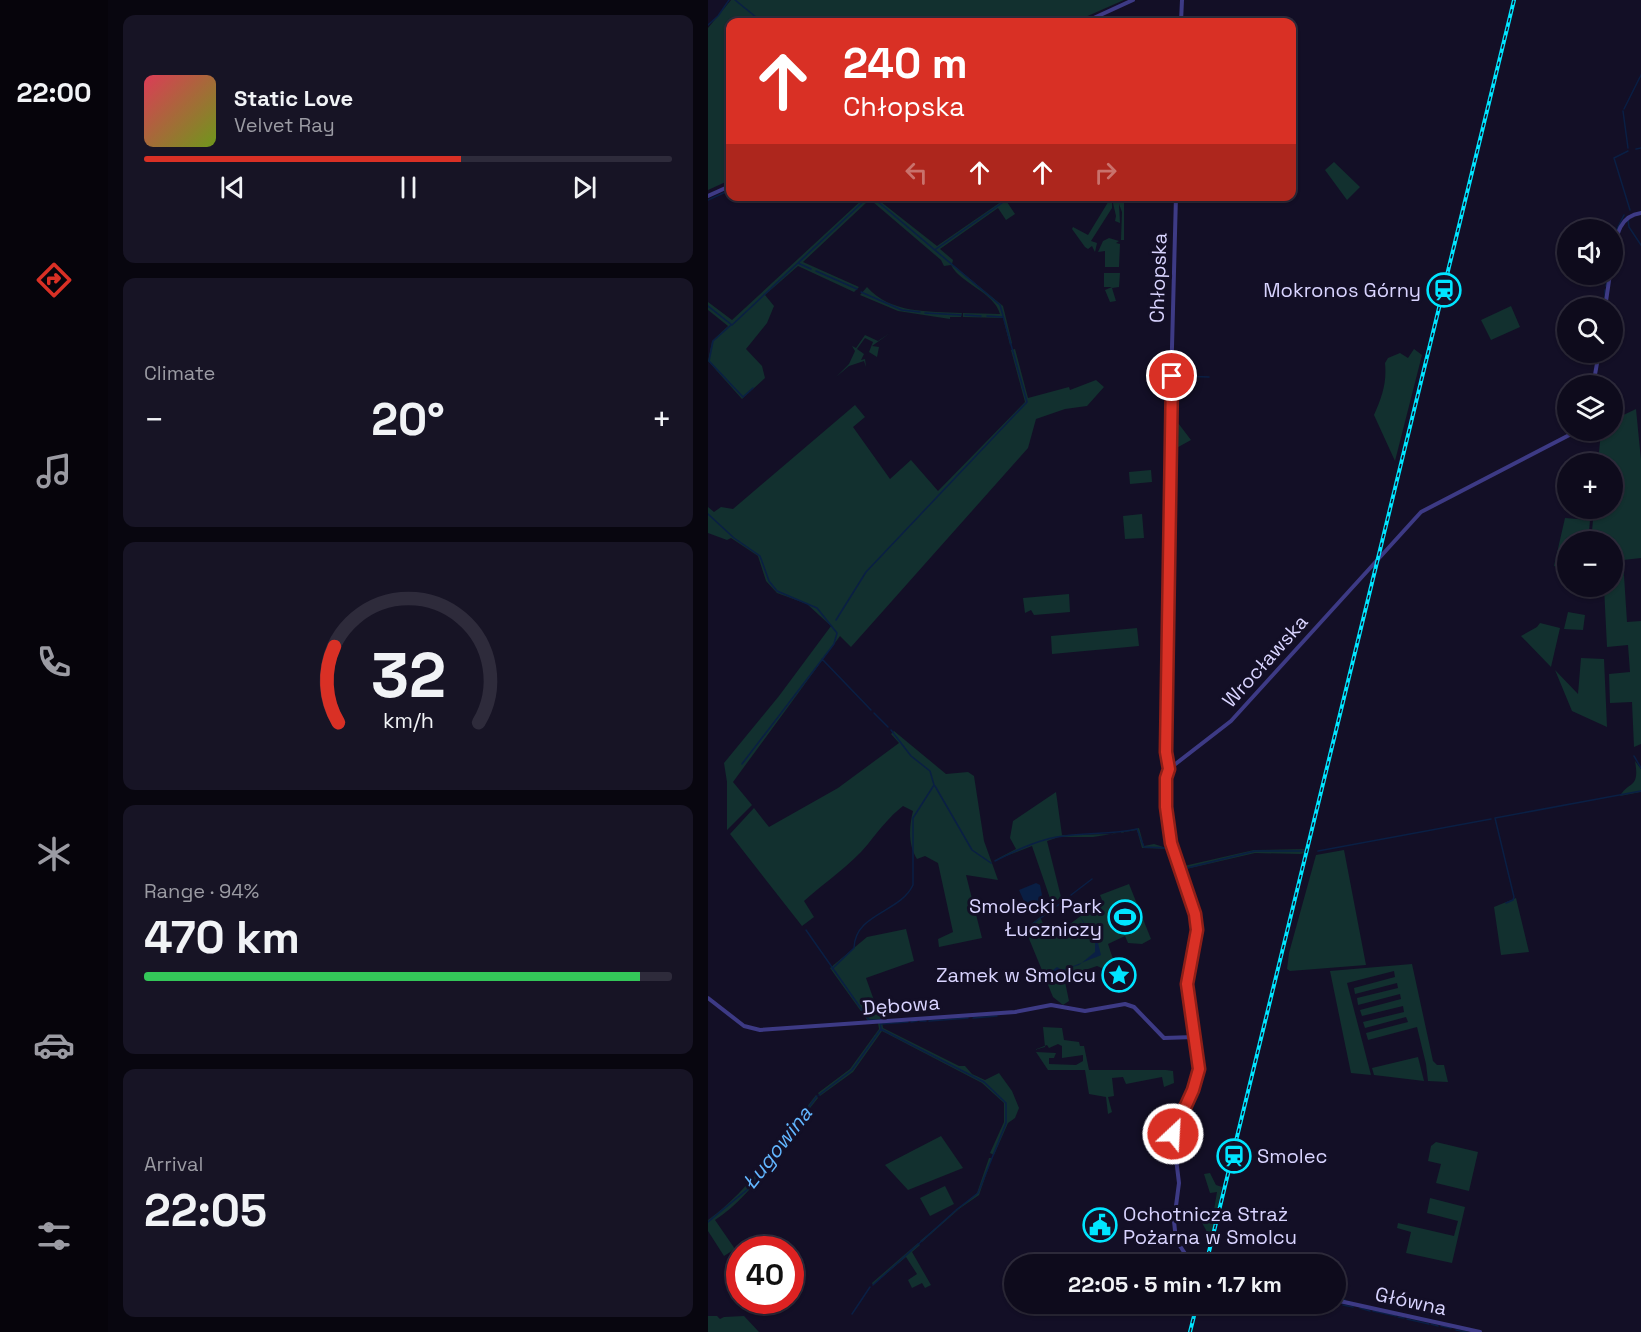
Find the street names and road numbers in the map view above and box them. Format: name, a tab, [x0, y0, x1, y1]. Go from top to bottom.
street label: Chłopska	[1143, 232, 1173, 324]
street label: Wrocławska	[1216, 609, 1314, 713]
street label: Dębowa	[861, 989, 941, 1021]
street label: Główna	[1373, 1281, 1449, 1321]

